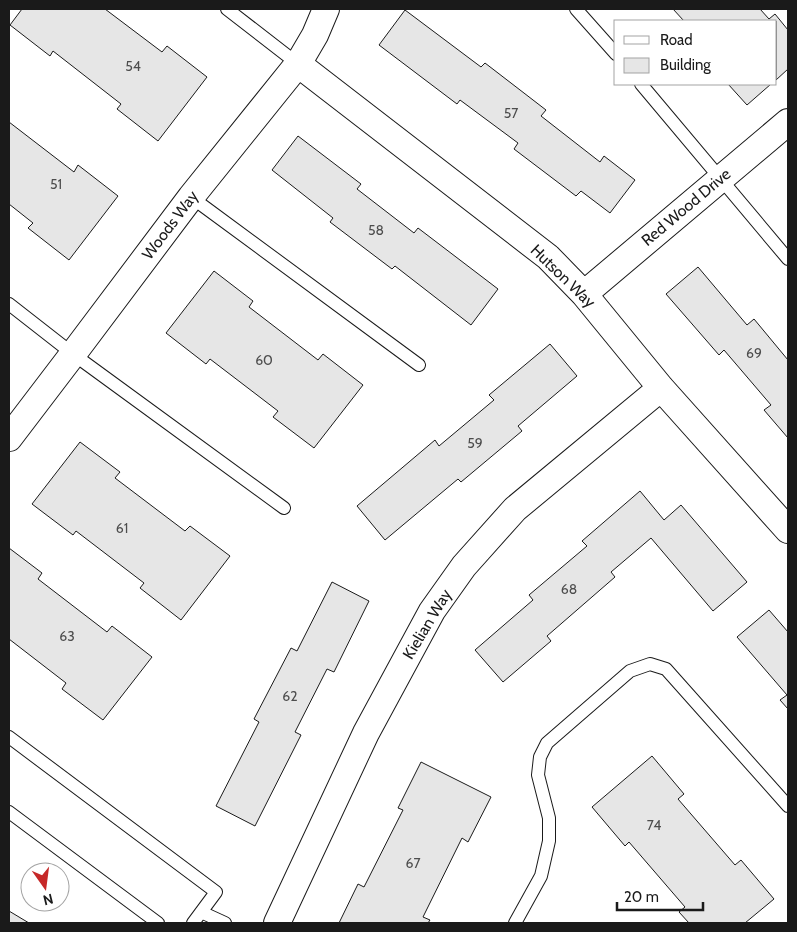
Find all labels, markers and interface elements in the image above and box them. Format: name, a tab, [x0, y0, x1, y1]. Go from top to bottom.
legend	[614, 20, 777, 85]
text: Road	[660, 31, 693, 49]
text: Building	[660, 56, 711, 74]
house number: 54	[125, 57, 141, 75]
house number: 57	[504, 104, 518, 122]
street label: Red Wood Drive	[638, 164, 734, 250]
house number: 51	[50, 175, 62, 193]
street label: Woods Way	[138, 187, 202, 263]
house number: 58	[368, 221, 384, 239]
street label: Hutson Way	[527, 240, 599, 312]
house number: 69	[746, 344, 762, 362]
house number: 60	[255, 351, 273, 369]
house number: 59	[467, 434, 483, 452]
house number: 61	[116, 519, 128, 537]
house number: 68	[561, 580, 577, 598]
street label: Kielian Way	[399, 586, 455, 662]
house number: 63	[59, 627, 75, 645]
house number: 62	[282, 687, 298, 705]
house number: 74	[647, 816, 661, 834]
house number: 67	[406, 854, 420, 872]
north arrow	[20, 862, 70, 912]
scale bar	[617, 880, 703, 912]
text: 20 m	[624, 888, 659, 906]
text: N	[41, 890, 55, 910]

